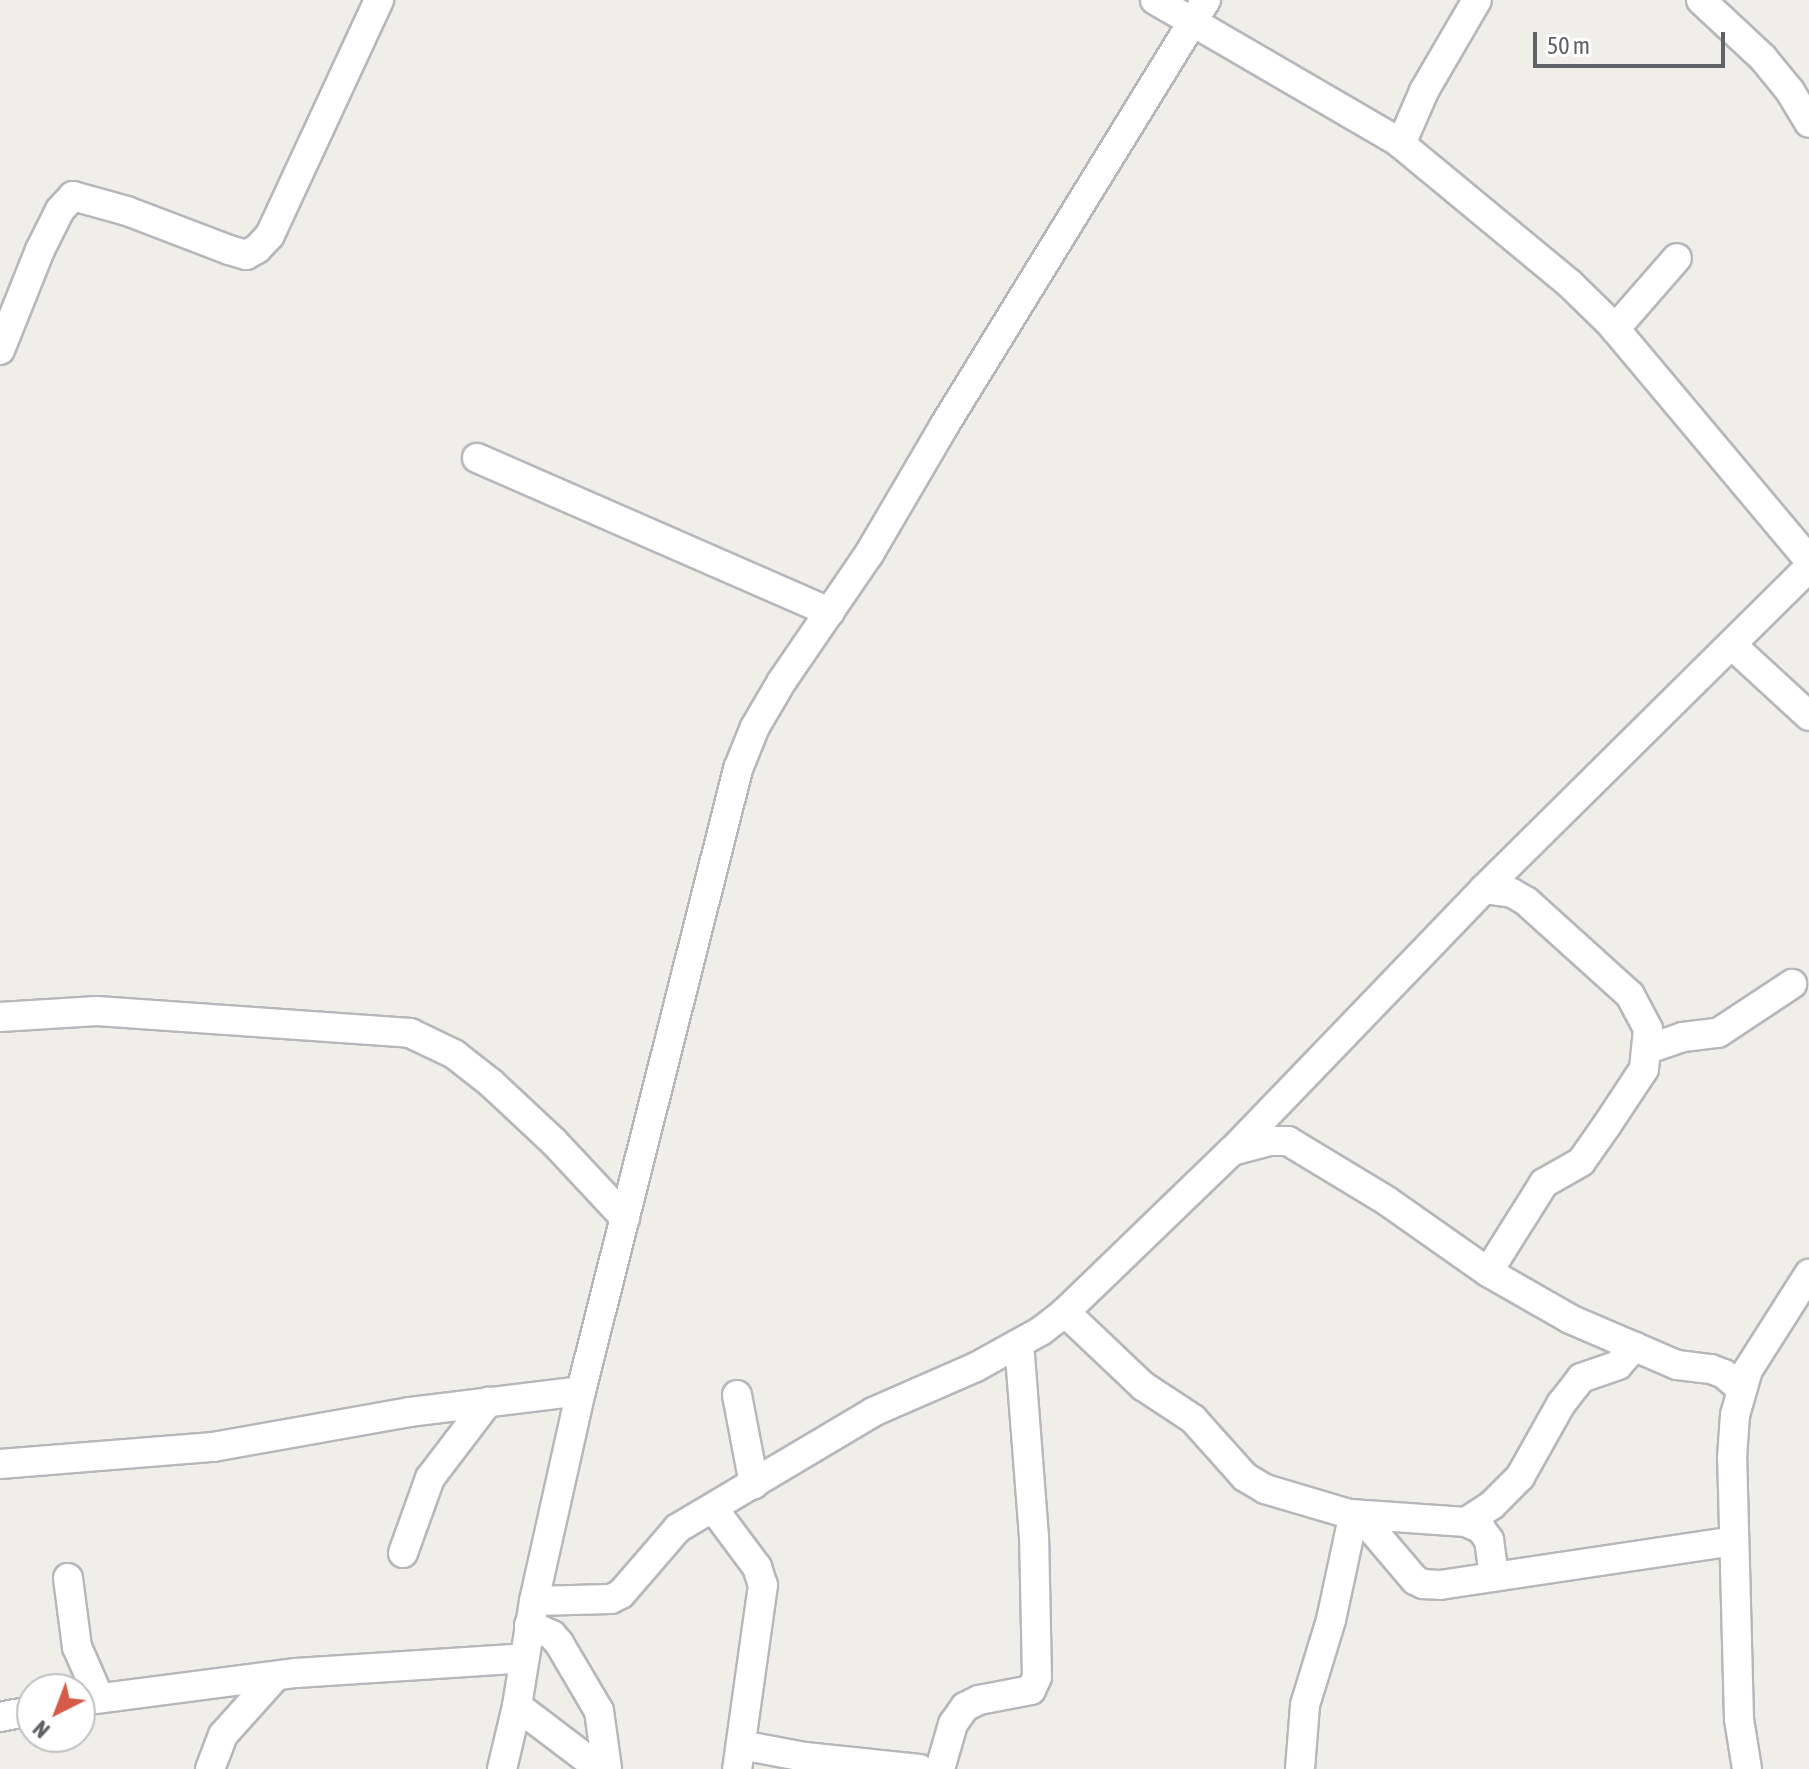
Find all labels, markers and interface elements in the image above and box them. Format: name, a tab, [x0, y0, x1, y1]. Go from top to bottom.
scale bar	[1537, 16, 1729, 66]
text: 50 m	[1547, 32, 1590, 59]
north arrow	[16, 1673, 96, 1753]
text: N	[28, 1715, 55, 1743]

